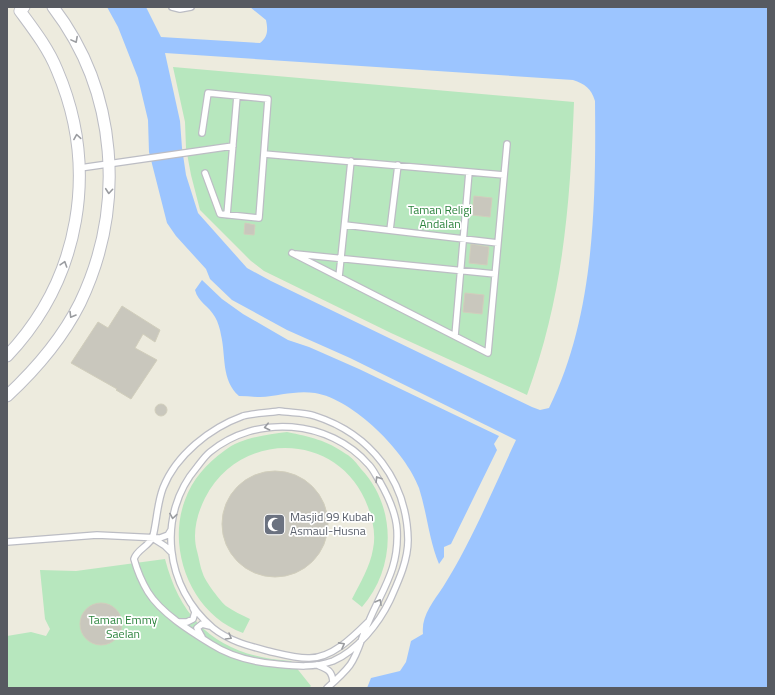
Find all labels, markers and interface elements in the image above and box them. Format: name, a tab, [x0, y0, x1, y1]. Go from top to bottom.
one-way arrow	[70, 35, 77, 43]
one-way arrow	[73, 133, 82, 140]
one-way arrow	[105, 188, 114, 194]
park label: Taman Religi Andalan	[408, 200, 472, 233]
one-way arrow	[59, 261, 68, 268]
one-way arrow	[70, 311, 77, 318]
one-way arrow	[264, 423, 270, 431]
one-way arrow	[375, 476, 383, 483]
place label: Masjid 99 Kubah Asmaul-Husna	[290, 507, 374, 540]
mosque icon: Masjid 99 Kubah Asmaul-Husna	[262, 511, 288, 537]
one-way arrow	[169, 513, 178, 519]
one-way arrow	[374, 599, 382, 606]
park label: Taman Emmy Saelan	[89, 610, 158, 643]
one-way arrow	[225, 633, 232, 640]
one-way arrow	[338, 643, 345, 650]

